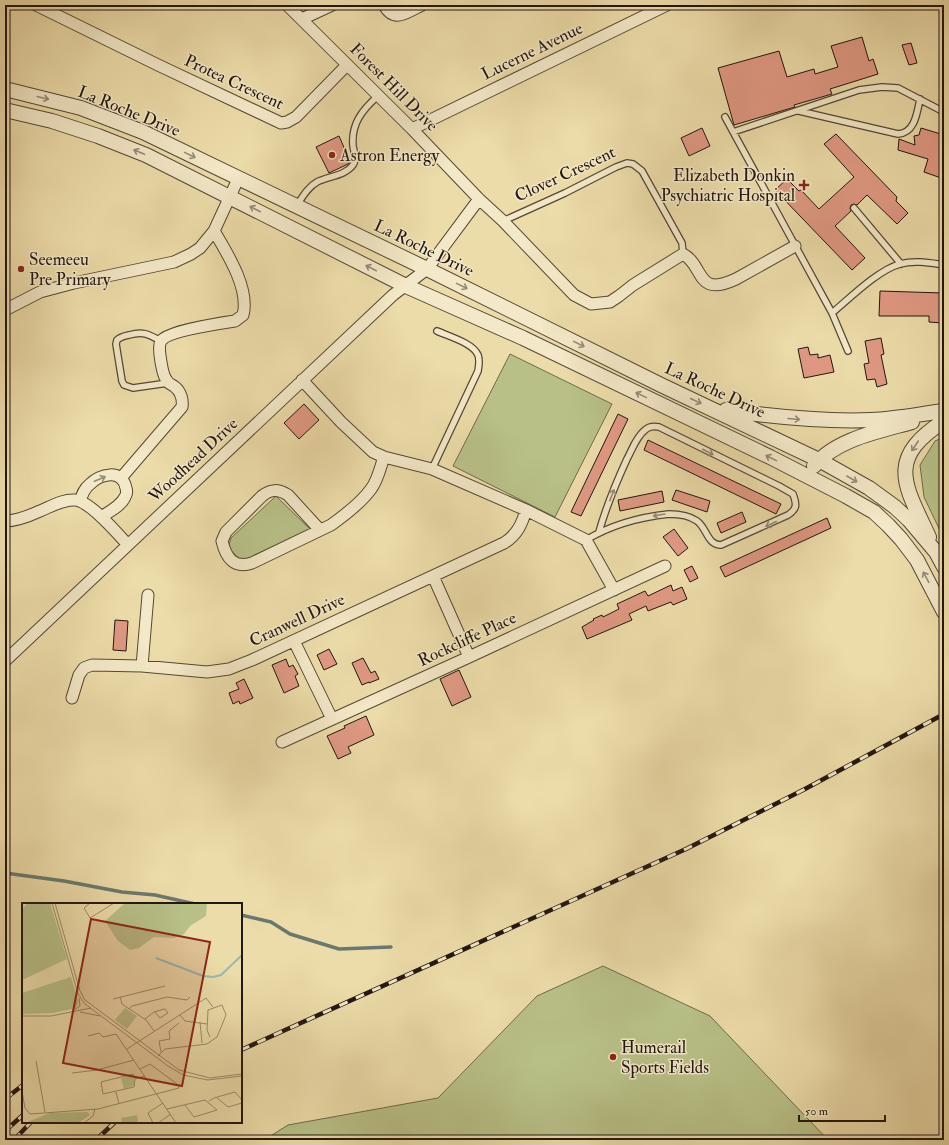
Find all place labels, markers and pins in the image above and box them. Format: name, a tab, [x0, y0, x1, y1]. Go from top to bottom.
place label: Astron Energy	[339, 145, 440, 167]
marker: Astron Energy	[327, 150, 337, 160]
place label: Elizabeth Donkin Psychiatric Hospital	[661, 165, 796, 207]
marker: Elizabeth Donkin Psychiatric Hospital	[798, 179, 810, 191]
place label: Seemeeu Pre Primary	[29, 249, 111, 291]
marker: Seemeeu Pre Primary	[16, 264, 26, 274]
place label: Humerail Sports Fields	[621, 1037, 709, 1079]
marker: Humerail Sports Fields	[608, 1052, 618, 1062]

